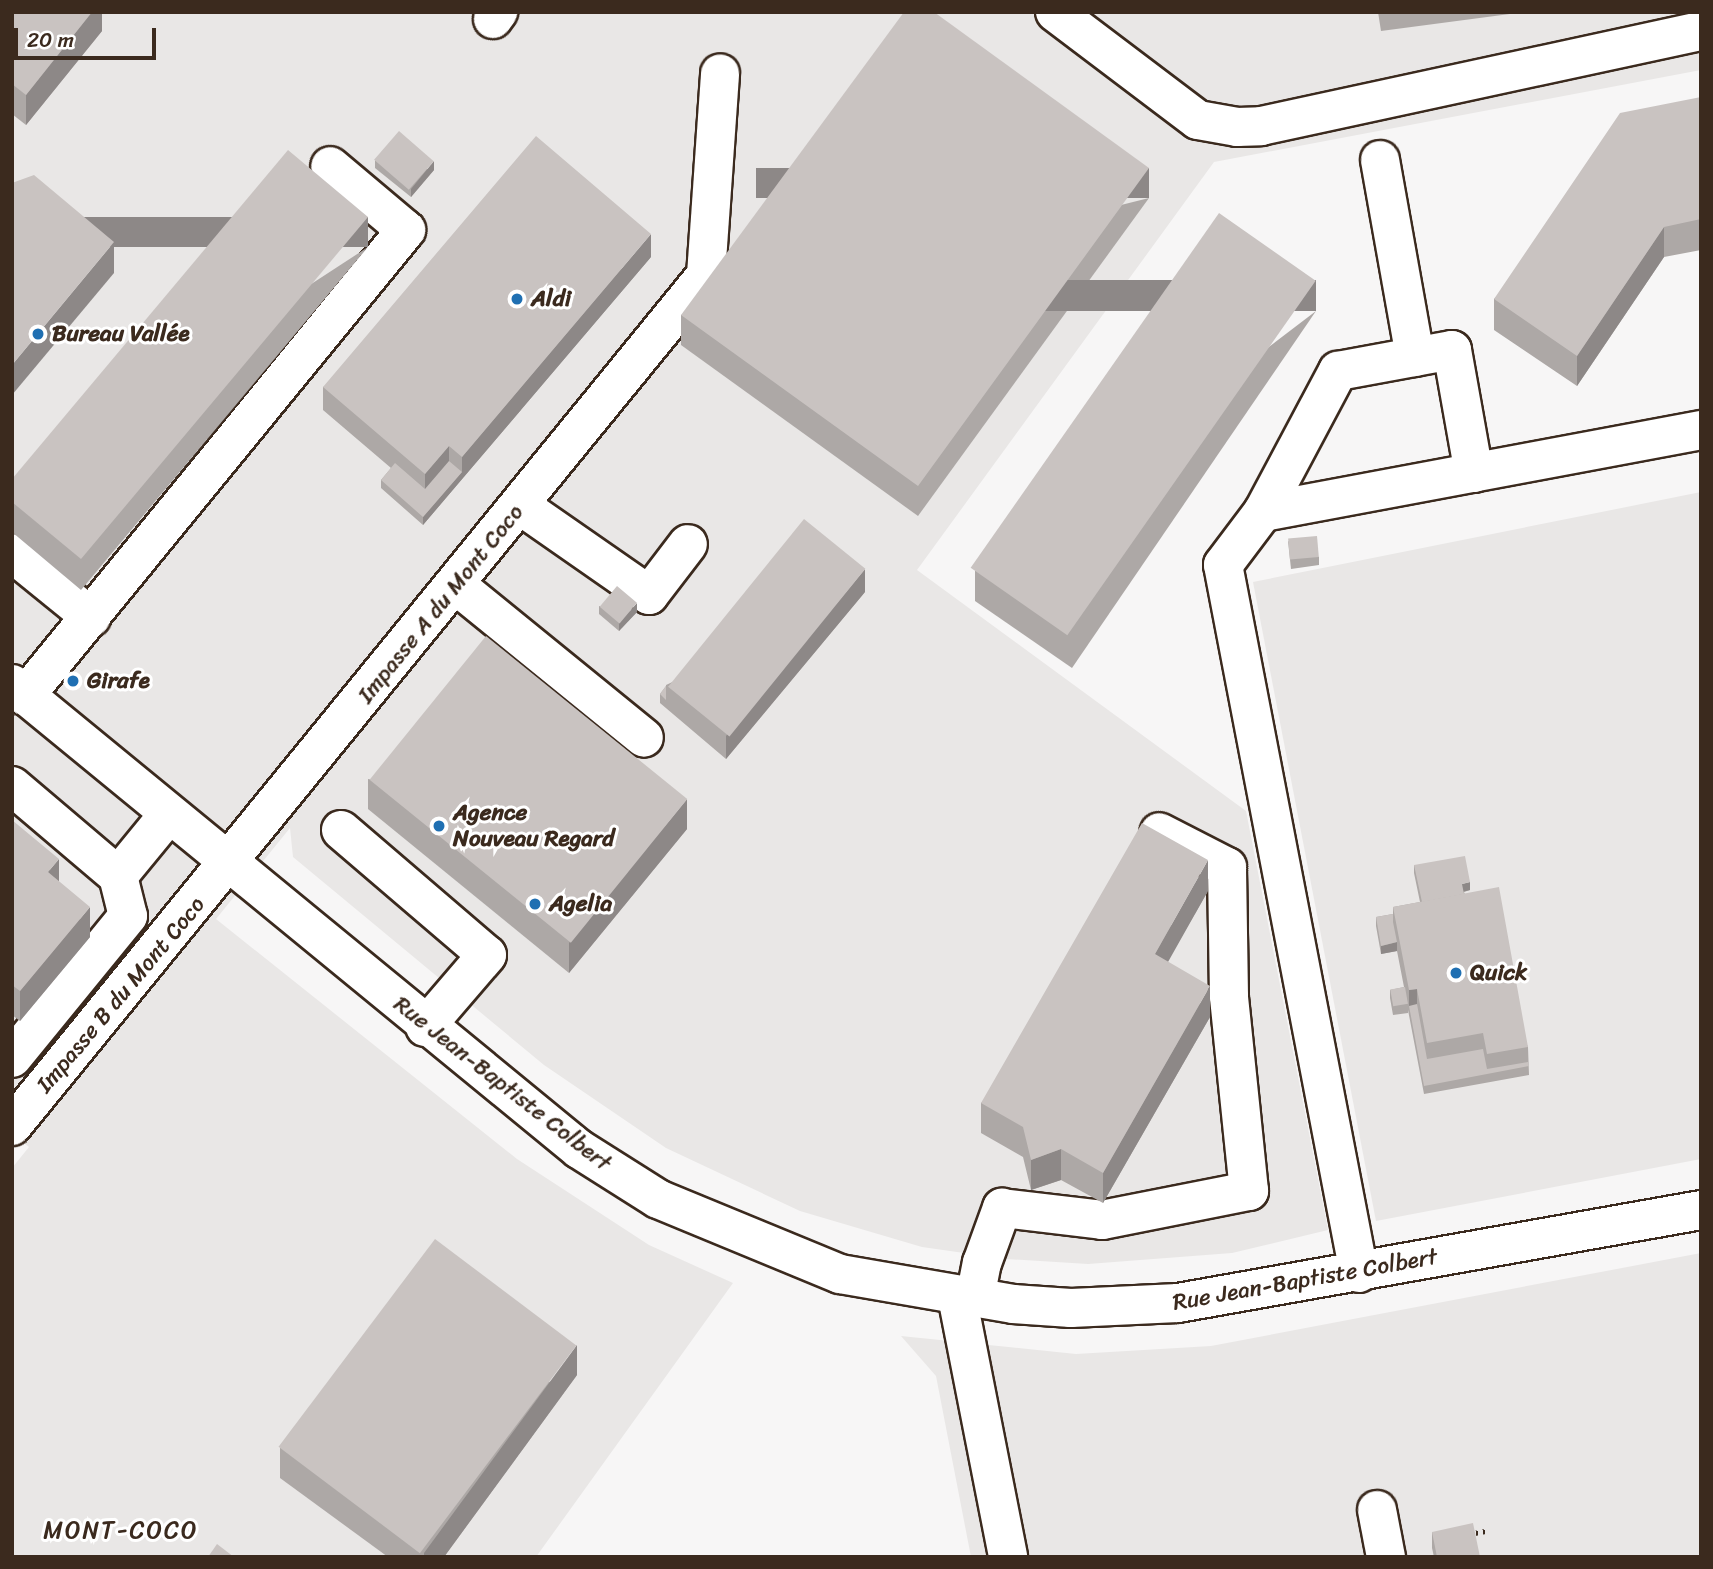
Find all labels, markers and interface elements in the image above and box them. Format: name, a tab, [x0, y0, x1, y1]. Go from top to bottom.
scale bar	[18, 14, 159, 58]
text: 20 m	[27, 21, 74, 59]
place label: Aldi	[531, 285, 571, 313]
marker: Aldi	[509, 291, 525, 307]
place label: Bureau Vallée	[52, 320, 190, 348]
marker: Bureau Vallée	[30, 326, 46, 342]
street label: Impasse A du Mont Coco	[352, 499, 530, 709]
place label: Girafe	[87, 667, 150, 695]
marker: Girafe	[65, 673, 81, 689]
place label: Agence Nouveau Regard	[453, 799, 615, 853]
marker: Agence Nouveau Regard	[431, 818, 447, 834]
place label: Agelia	[549, 890, 612, 918]
street label: Impasse B du Mont Coco	[31, 891, 211, 1099]
marker: Agelia	[527, 896, 543, 912]
place label: Quick	[1470, 959, 1527, 987]
marker: Quick	[1448, 965, 1464, 981]
street label: Rue Jean-Baptiste Colbert	[387, 990, 617, 1178]
street label: Rue Jean-Baptiste Colbert	[1170, 1243, 1440, 1317]
district label: MONT-COCO	[45, 1517, 197, 1545]

